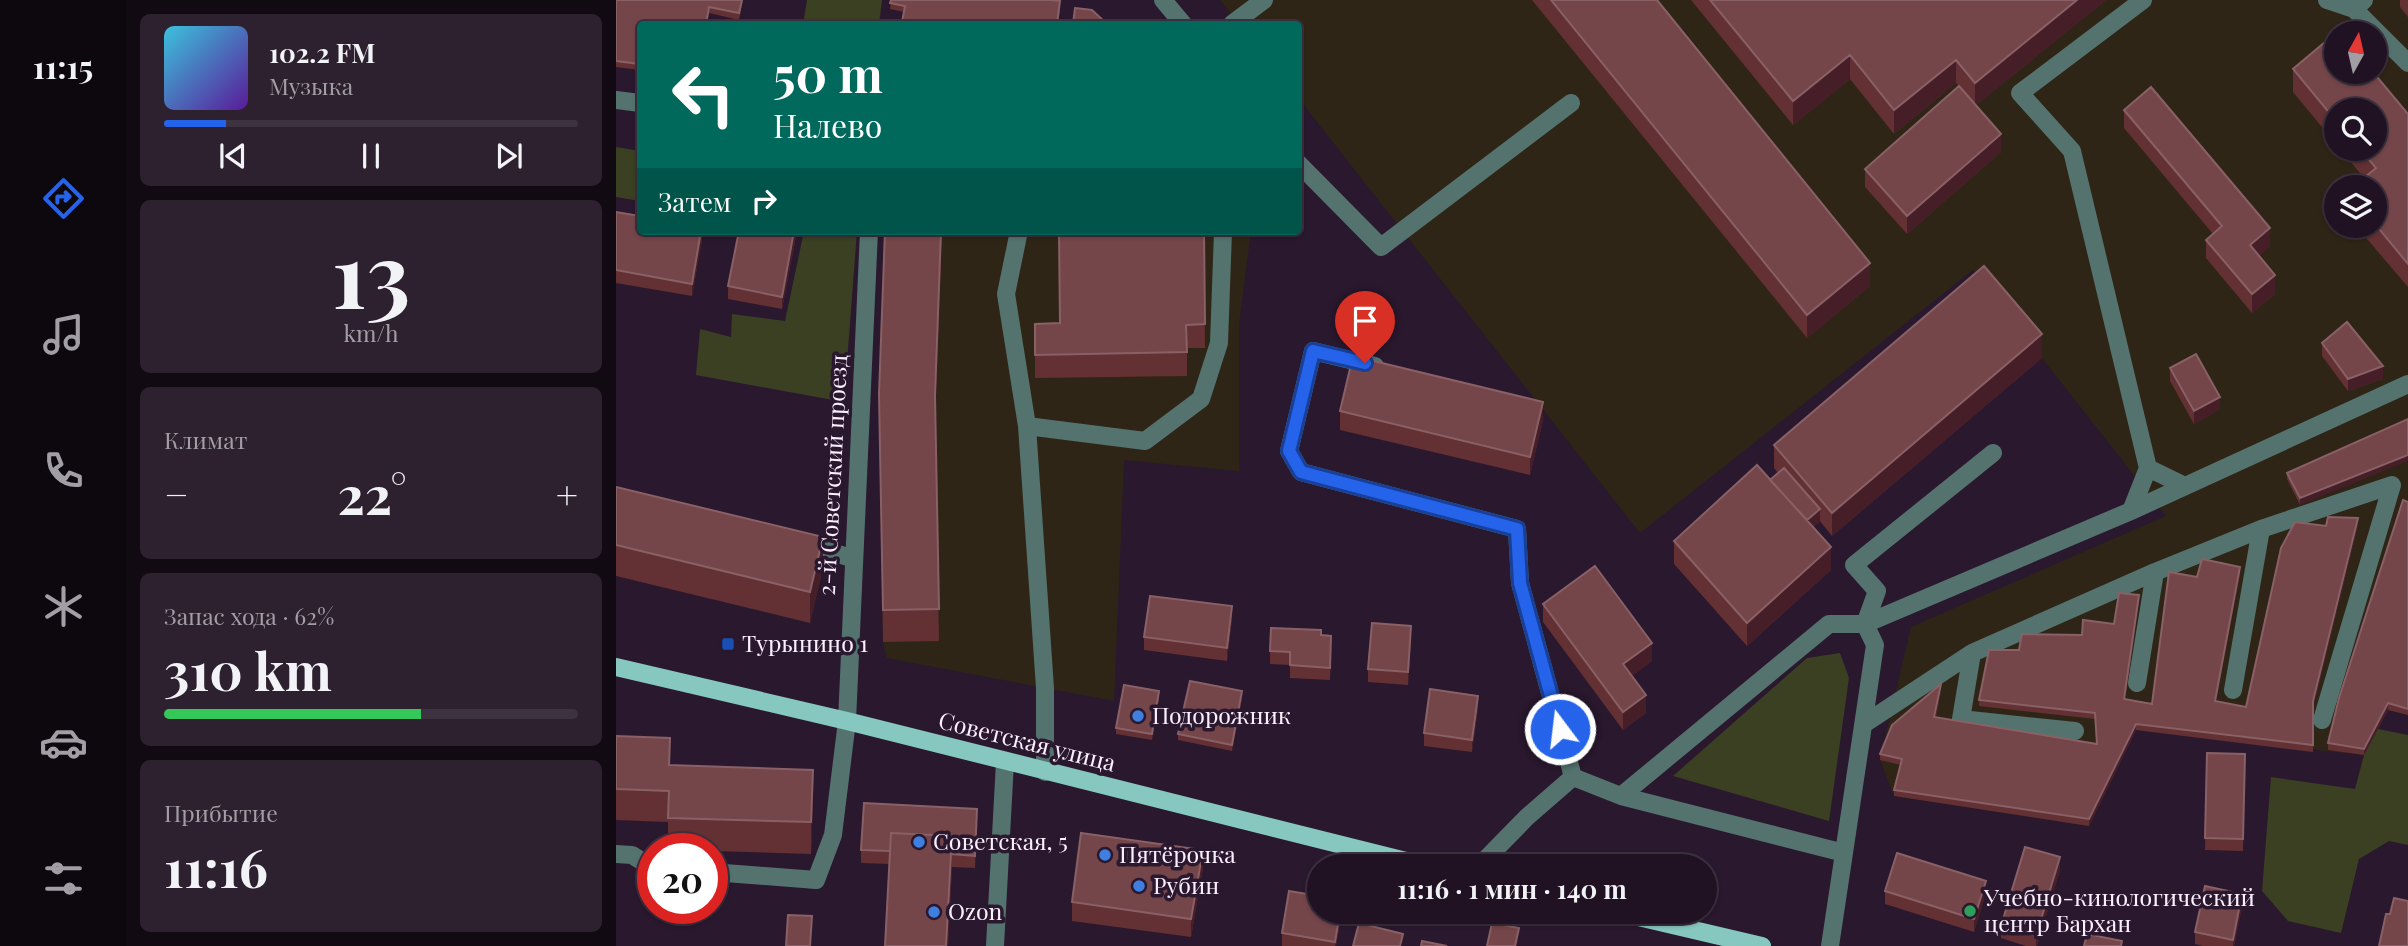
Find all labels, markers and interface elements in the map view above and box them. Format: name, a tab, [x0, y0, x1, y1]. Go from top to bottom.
north arrow	[2324, 21, 2387, 84]
map controls	[2324, 21, 2387, 238]
text: 102.2 FM	[269, 35, 375, 70]
text: 50 m	[773, 40, 883, 105]
text: 11:15	[33, 44, 93, 87]
icon: left	[658, 49, 749, 140]
text: Музыка	[269, 70, 353, 101]
button: search	[2324, 98, 2387, 161]
text: Налево	[773, 103, 882, 146]
icon: previous	[214, 137, 252, 175]
icon: pause	[352, 137, 390, 175]
icon: next	[490, 137, 528, 175]
icon: directions	[39, 174, 88, 223]
button: layers	[2324, 175, 2387, 238]
icon: right	[745, 182, 783, 220]
text: Затем	[658, 184, 731, 219]
text: 13	[332, 211, 410, 332]
pin	[1335, 291, 1395, 363]
icon: arrive	[1346, 302, 1384, 340]
icon: music	[39, 310, 88, 359]
text: km/h	[343, 317, 399, 348]
street label: 2-й Советский проезд	[810, 354, 853, 596]
text: Климат	[164, 424, 247, 455]
icon: phone	[39, 446, 88, 495]
text: 22°	[338, 459, 407, 528]
text: −	[164, 468, 189, 519]
text: +	[556, 468, 578, 519]
icon: climate	[39, 582, 88, 631]
text: Запас хода · 62%	[164, 600, 334, 631]
place label: Турынино 1	[742, 627, 869, 658]
text: 310 km	[164, 635, 332, 704]
marker: Турынино 1	[720, 636, 736, 652]
position arrow	[1523, 692, 1597, 766]
place label: Подорожник	[1152, 699, 1291, 730]
street label: Советская улица	[936, 704, 1120, 778]
marker: Подорожник	[1130, 708, 1146, 724]
icon: car	[39, 718, 88, 767]
text: Прибытие	[164, 797, 278, 828]
place label: Советская, 5	[933, 825, 1068, 856]
text: 11:16	[164, 832, 268, 901]
speed limit sign: 20	[637, 833, 728, 924]
marker: Советская, 5	[911, 834, 927, 850]
place label: Пятёрочка	[1119, 838, 1236, 869]
marker: Пятёрочка	[1097, 847, 1113, 863]
icon: filters	[39, 854, 88, 903]
place label: Рубин	[1153, 869, 1219, 900]
text: 11:16 · 1 мин · 140 m	[1397, 871, 1627, 906]
marker: Рубин	[1131, 878, 1147, 894]
place label: Учебно-кинологический центр Бархан	[1983, 881, 2255, 938]
place label: Ozon	[948, 895, 1003, 926]
marker: Учебно-кинологический центр Бархан	[1962, 903, 1978, 919]
marker: Ozon	[926, 904, 942, 920]

